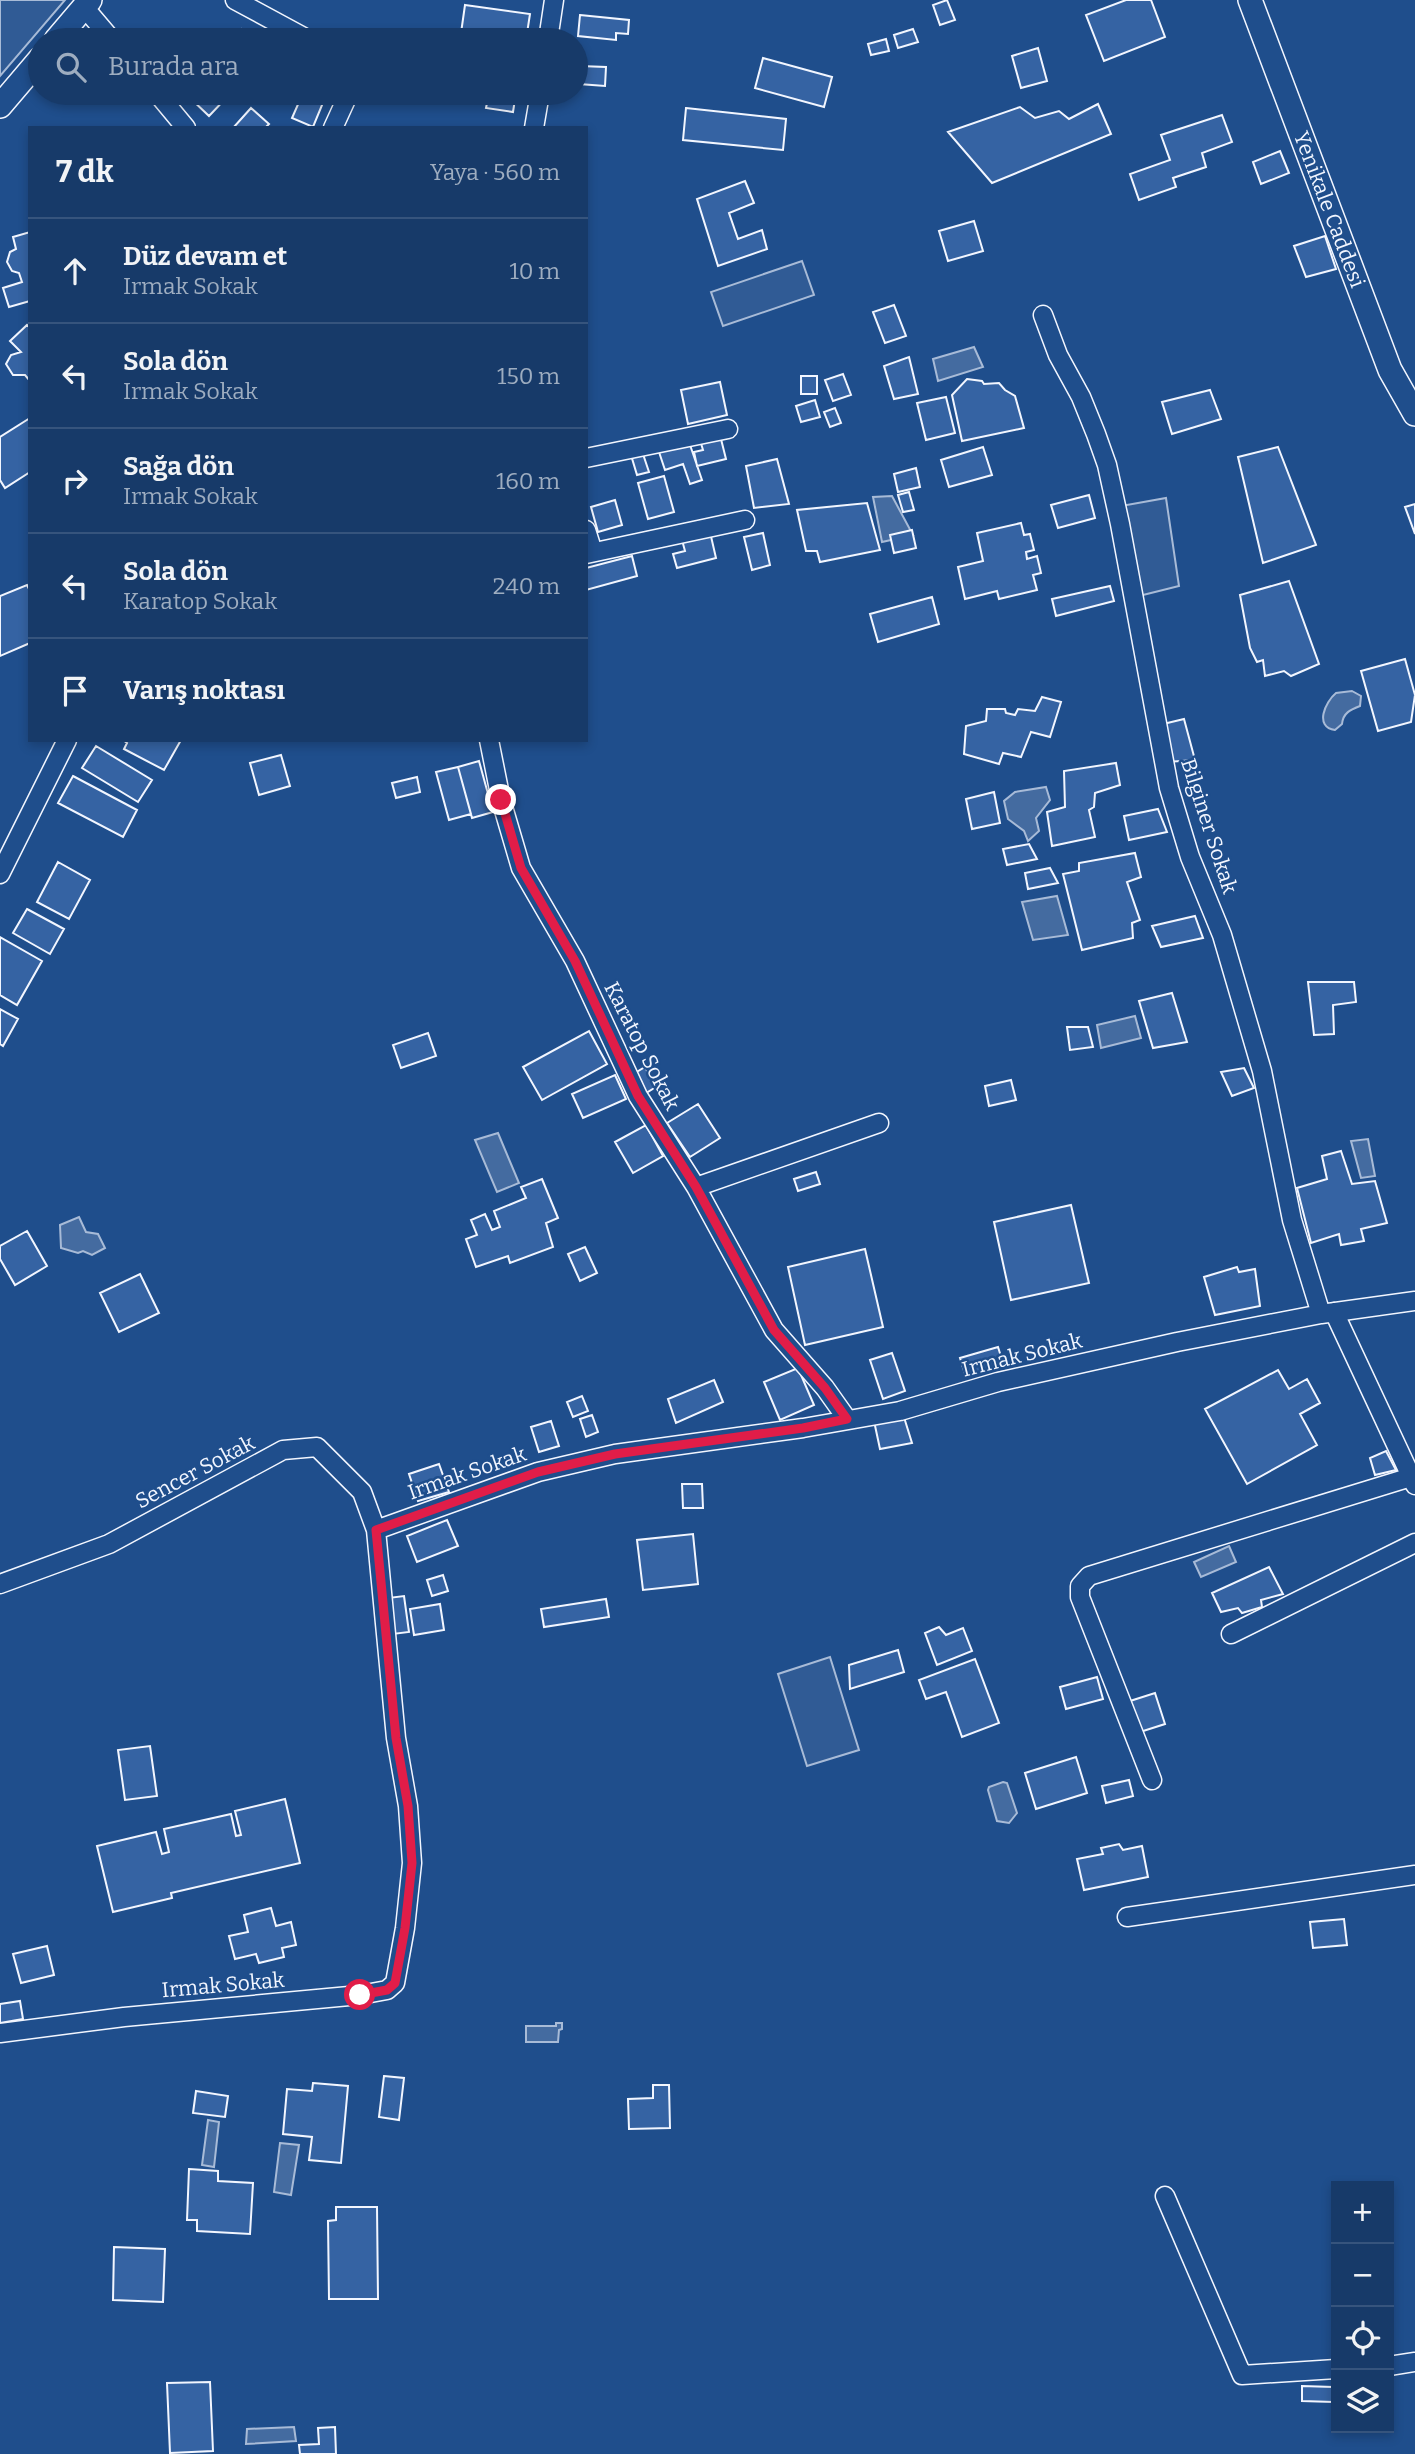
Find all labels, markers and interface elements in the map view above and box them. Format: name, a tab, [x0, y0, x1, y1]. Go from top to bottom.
search box	[28, 28, 588, 105]
icon: search	[52, 48, 90, 86]
text: Burada ara	[108, 51, 239, 82]
street label: Yenikale Caddesi	[1288, 128, 1371, 291]
text: 7 dk	[56, 154, 113, 190]
text: Yaya · 560 m	[430, 158, 560, 186]
text: Düz devam et	[123, 241, 287, 272]
icon: ahead	[56, 252, 94, 290]
text: 10 m	[509, 257, 560, 285]
text: Irmak Sokak	[123, 272, 258, 300]
text: Sola dön	[123, 346, 228, 377]
icon: left	[56, 357, 94, 395]
text: 150 m	[497, 362, 560, 390]
text: Irmak Sokak	[123, 377, 258, 405]
text: Sağa dön	[123, 451, 234, 482]
icon: right	[56, 462, 94, 500]
text: 160 m	[496, 467, 560, 495]
text: Irmak Sokak	[123, 482, 258, 510]
text: Sola dön	[123, 556, 228, 587]
icon: left	[56, 567, 94, 605]
text: 240 m	[493, 572, 560, 600]
text: Karatop Sokak	[123, 587, 277, 615]
icon: arrive	[56, 672, 94, 710]
text: Varış noktası	[123, 675, 285, 706]
street label: Bilginer Sokak	[1175, 755, 1243, 897]
route end	[485, 784, 516, 815]
street label: Karatop Sokak	[598, 977, 686, 1115]
street label: Irmak Sokak	[959, 1327, 1085, 1383]
street label: Sencer Sokak	[131, 1430, 259, 1514]
street label: Irmak Sokak	[405, 1441, 530, 1505]
street label: Irmak Sokak	[161, 1967, 286, 2003]
route start	[344, 1979, 375, 2010]
map controls	[1331, 2181, 1394, 2433]
button: +	[1331, 2181, 1394, 2244]
button: −	[1331, 2244, 1394, 2307]
button: locate	[1331, 2307, 1394, 2370]
button: layers	[1331, 2370, 1394, 2433]

